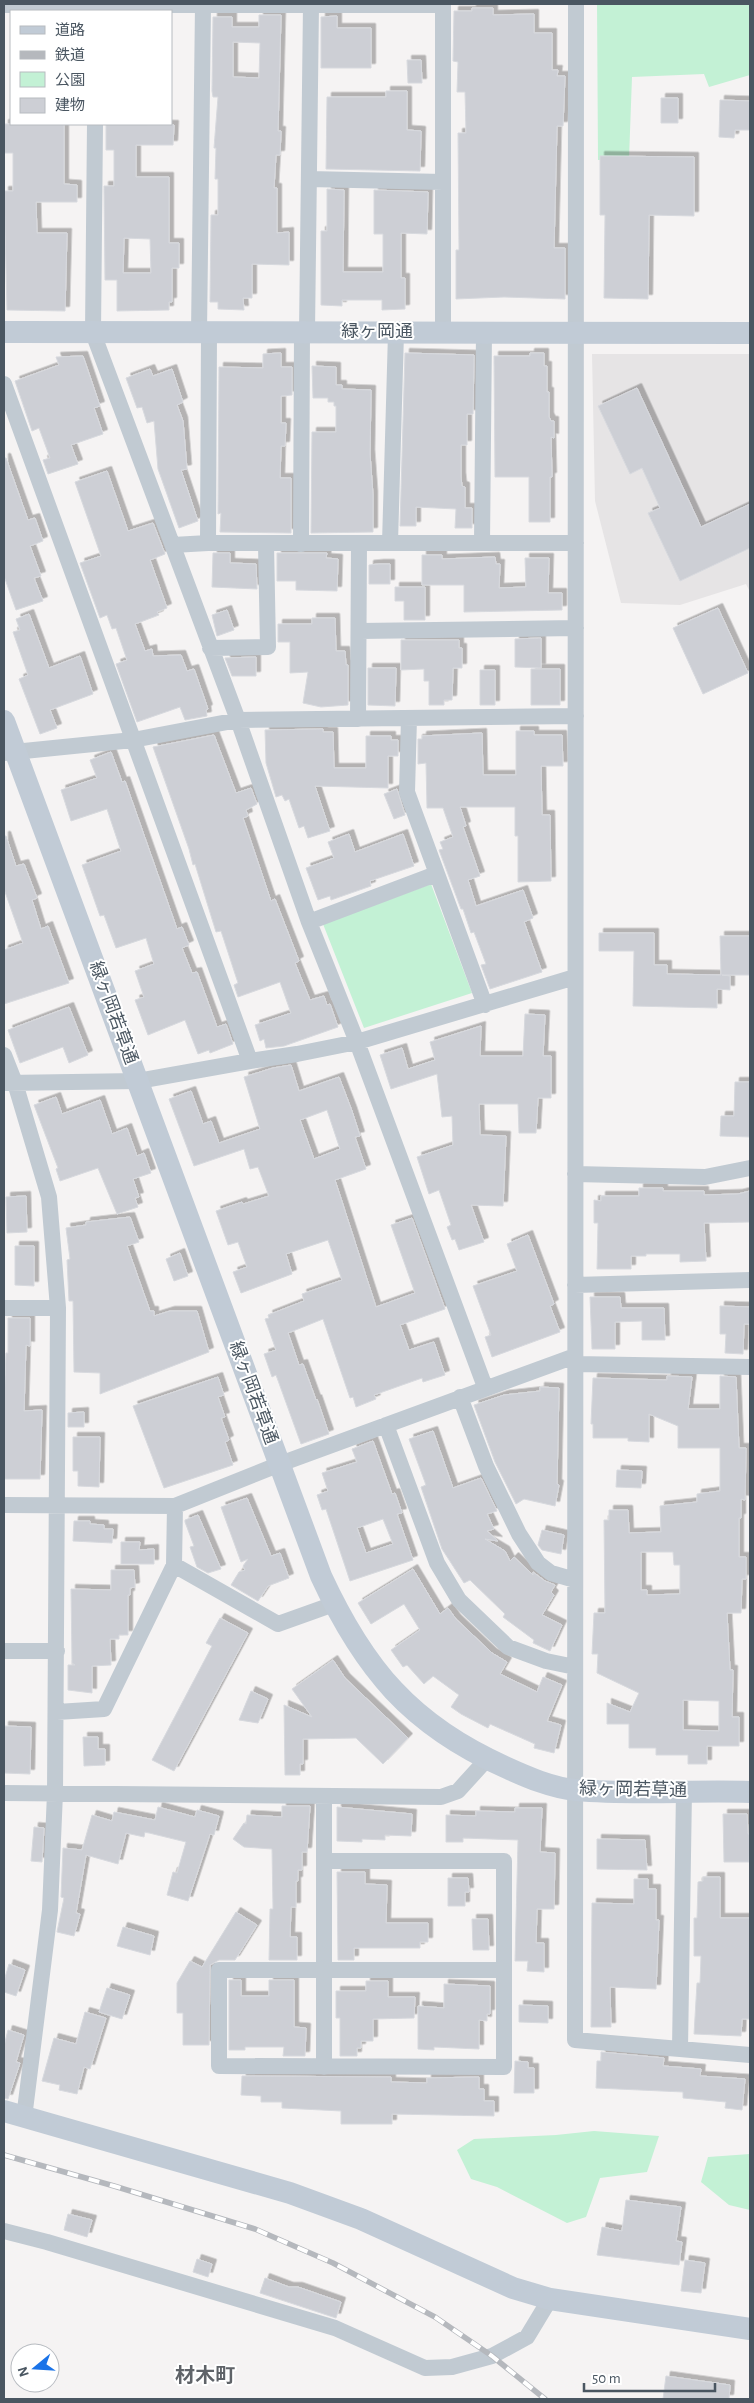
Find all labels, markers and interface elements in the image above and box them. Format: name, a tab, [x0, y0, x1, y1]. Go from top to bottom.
legend	[10, 10, 172, 125]
text: 道路	[55, 22, 85, 38]
text: 鉄道	[55, 47, 85, 63]
text: 公園	[55, 72, 85, 88]
text: 建物	[55, 97, 85, 113]
street label: 緑ヶ岡通	[341, 322, 413, 341]
street label: 緑ヶ岡若草通	[86, 959, 141, 1067]
street label: 緑ヶ岡若草通	[226, 1339, 281, 1447]
street label: 緑ヶ岡若草通	[579, 1779, 687, 1800]
north arrow	[10, 2343, 60, 2393]
scale bar	[584, 2360, 715, 2392]
district label: 材木町	[175, 2364, 235, 2386]
text: N	[15, 2365, 32, 2379]
text: 50 m	[592, 2371, 621, 2386]

